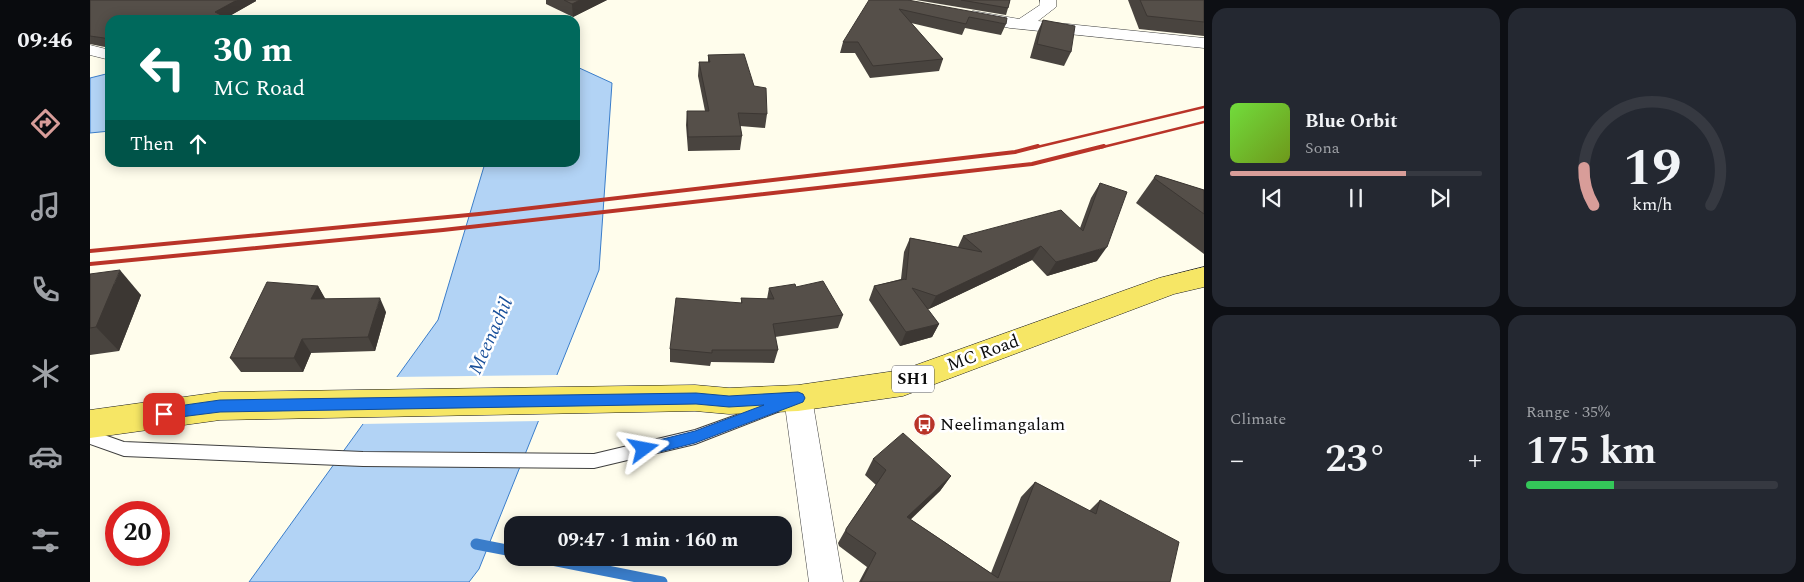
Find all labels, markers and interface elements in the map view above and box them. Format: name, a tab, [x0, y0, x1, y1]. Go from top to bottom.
text: 09:46	[17, 24, 73, 57]
text: 30 m	[213, 24, 293, 77]
icon: left	[130, 35, 195, 100]
text: MC Road	[213, 72, 305, 105]
icon: directions	[28, 106, 63, 141]
text: Blue Orbit	[1305, 107, 1398, 136]
text: 19	[1623, 129, 1681, 208]
text: Then	[130, 130, 174, 159]
icon: ahead	[184, 130, 212, 158]
text: Sona	[1305, 136, 1340, 160]
icon: previous	[1258, 184, 1286, 212]
icon: pause	[1342, 184, 1370, 212]
icon: next	[1426, 184, 1454, 212]
icon: music	[28, 189, 63, 224]
text: km/h	[1632, 191, 1672, 218]
icon: phone	[28, 272, 63, 307]
water label: Meenachil	[461, 293, 521, 379]
street label: MC Road	[943, 327, 1023, 379]
icon: climate	[28, 356, 63, 391]
road number: SH1	[892, 366, 934, 392]
pin	[143, 393, 185, 435]
icon: arrive	[150, 400, 178, 428]
text: Range · 35%	[1526, 400, 1610, 424]
text: Climate	[1230, 407, 1286, 431]
place label: Neelimangalam	[940, 411, 1065, 438]
bus stop icon: Neelimangalam	[912, 412, 936, 436]
position arrow	[617, 422, 669, 474]
text: 175 km	[1526, 423, 1657, 481]
text: 23°	[1325, 431, 1387, 489]
icon: car	[28, 439, 63, 474]
text: −	[1230, 439, 1244, 482]
text: +	[1468, 439, 1482, 482]
speed limit sign: 20	[105, 501, 170, 566]
icon: filters	[28, 523, 63, 558]
text: 09:47 · 1 min · 160 m	[558, 526, 738, 555]

